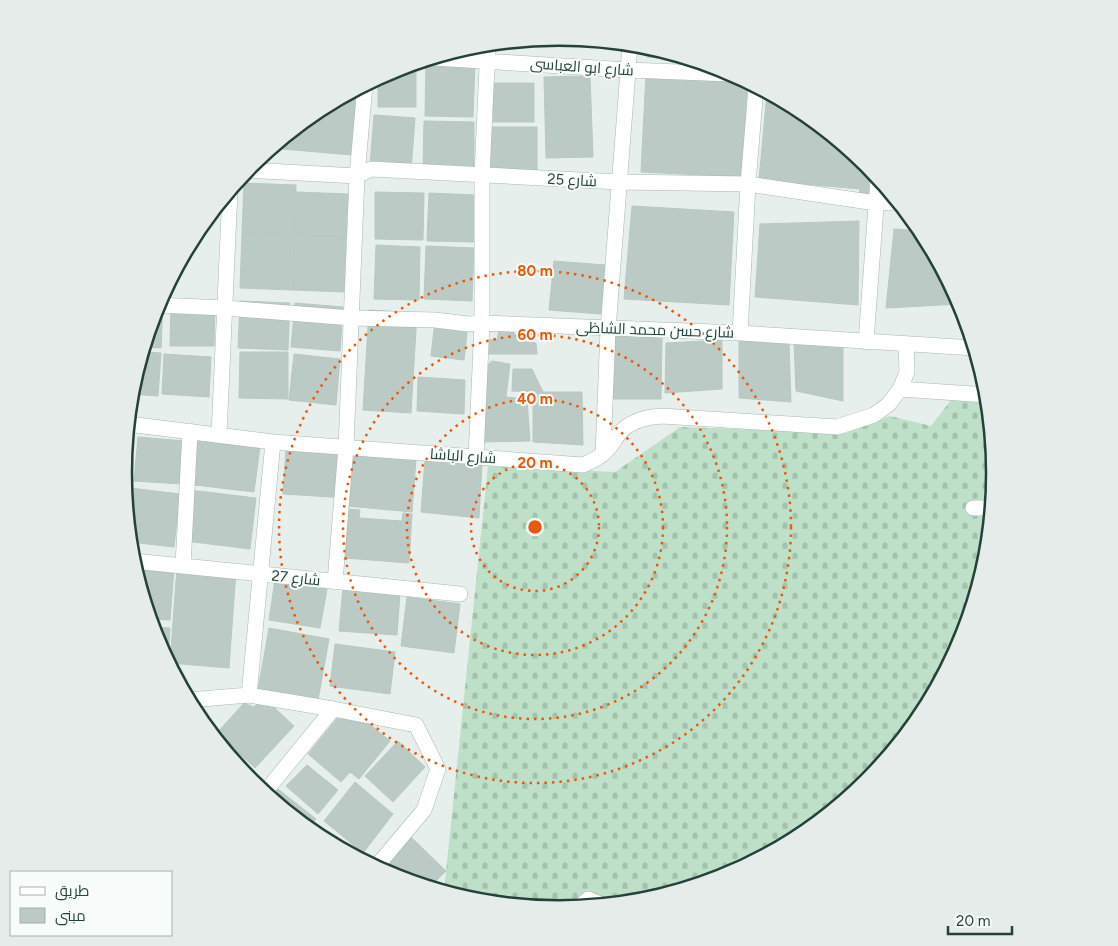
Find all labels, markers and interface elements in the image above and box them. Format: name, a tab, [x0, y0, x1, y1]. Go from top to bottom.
street label: شارع ابو العباسى	[529, 54, 634, 82]
street label: شارع 25	[547, 170, 597, 192]
text: 80 m	[517, 262, 553, 280]
street label: شارع حسن محمد الشاظى	[576, 318, 734, 344]
text: 60 m	[517, 326, 553, 344]
text: 40 m	[517, 390, 553, 408]
street label: شارع الباشا	[429, 445, 497, 469]
text: 20 m	[517, 454, 553, 472]
centre of rings	[526, 518, 544, 536]
street label: شارع 27	[270, 566, 321, 592]
legend	[10, 871, 172, 936]
text: طريق	[55, 882, 89, 901]
scale bar	[948, 904, 1012, 936]
text: مبنى	[55, 907, 86, 926]
text: 20 m	[956, 912, 990, 930]

